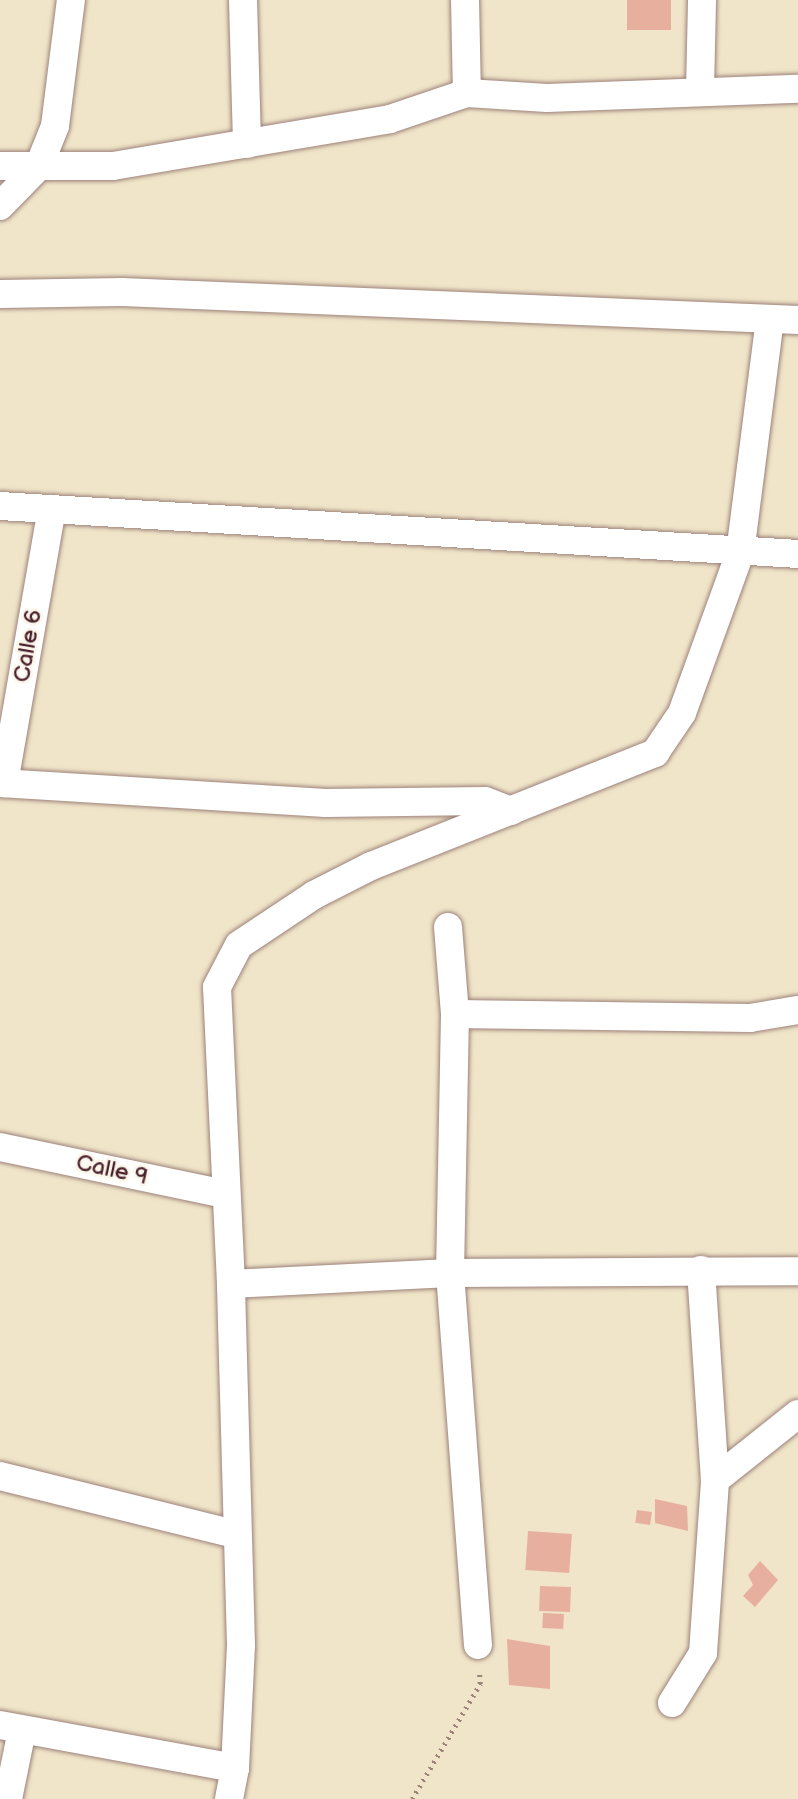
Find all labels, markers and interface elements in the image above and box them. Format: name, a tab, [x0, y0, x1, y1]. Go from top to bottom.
street label: Calle 6	[8, 607, 48, 685]
street label: Calle 9	[74, 1149, 150, 1191]

